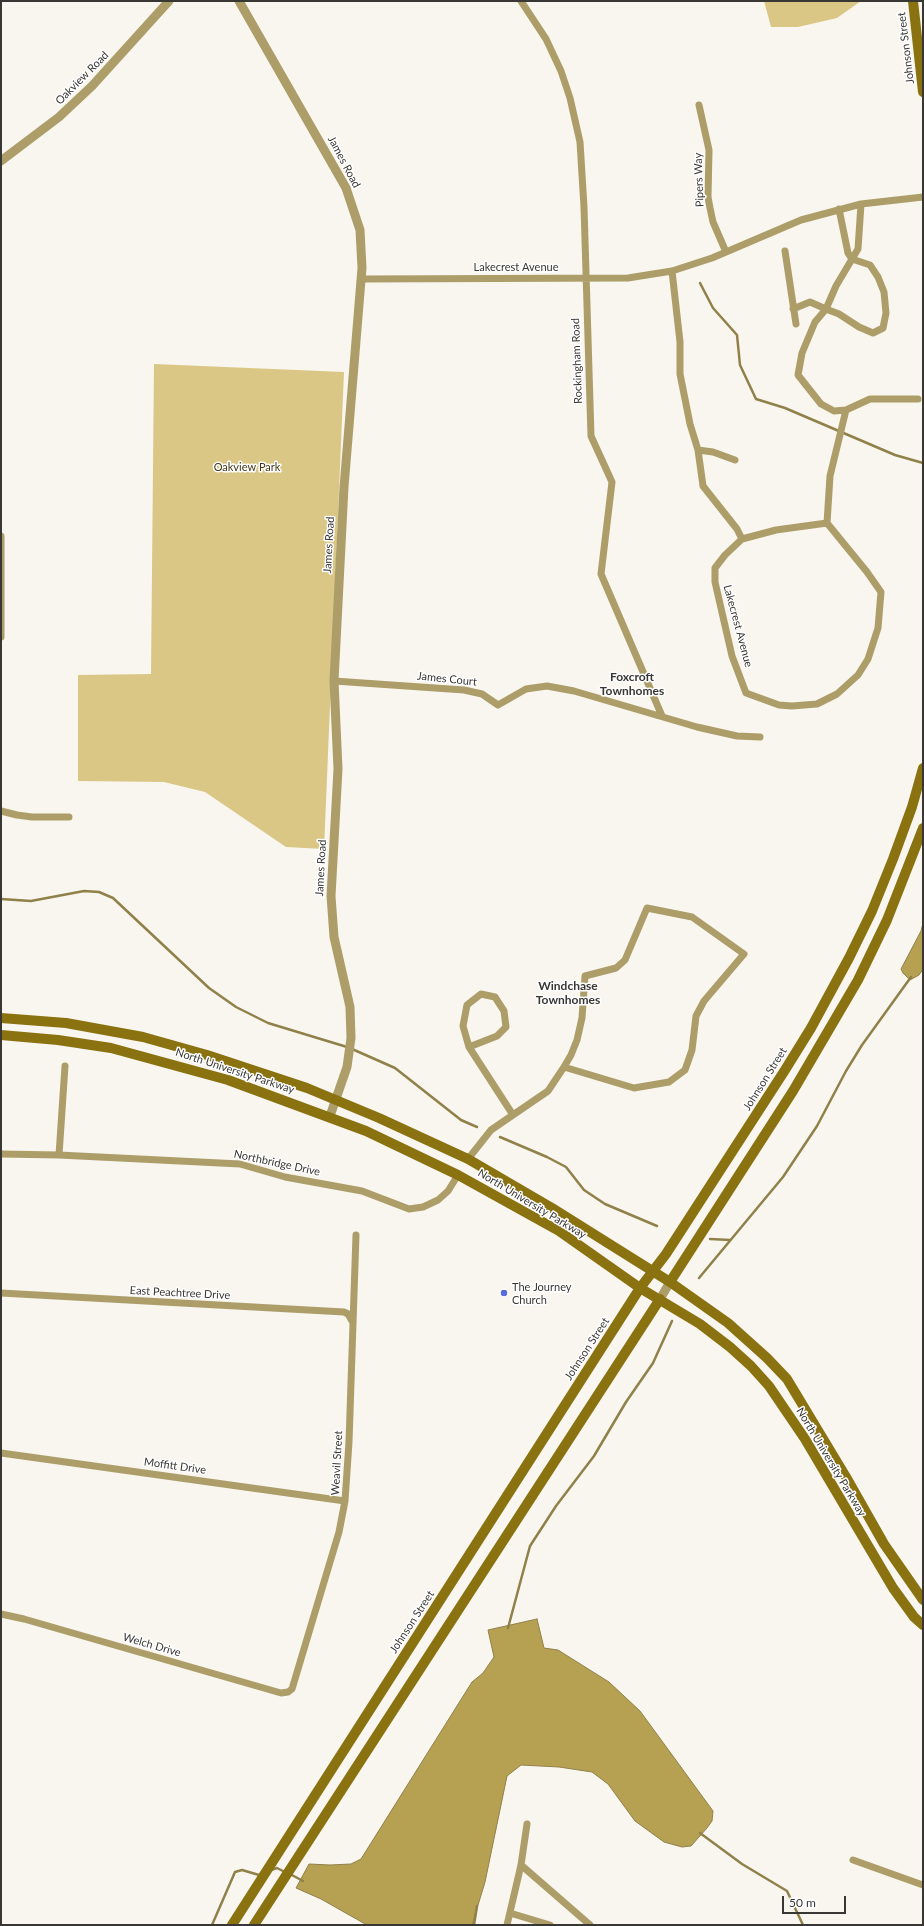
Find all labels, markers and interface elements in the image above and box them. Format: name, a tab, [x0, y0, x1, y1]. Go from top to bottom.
street label: Johnson Street	[895, 12, 917, 84]
street label: Oakview Road	[53, 49, 111, 107]
street label: James Road	[325, 134, 363, 190]
street label: Pipers Way	[691, 153, 707, 207]
street label: Lakecrest Avenue	[474, 260, 558, 274]
street label: Rockingham Road	[569, 318, 585, 404]
park label: Oakview Park	[214, 460, 280, 474]
street label: James Road	[321, 516, 337, 574]
street label: Lakecrest Avenue	[721, 583, 755, 669]
street label: James Court	[417, 669, 477, 689]
district label: Foxcroft Townhomes	[600, 670, 664, 698]
street label: James Road	[313, 839, 329, 897]
district label: Windchase Townhomes	[536, 979, 600, 1007]
street label: Johnson Street	[740, 1045, 790, 1113]
street label: North University Parkway	[174, 1046, 296, 1096]
street label: Northbridge Drive	[233, 1147, 321, 1179]
street label: North University Parkway	[475, 1166, 589, 1242]
place label: The Journey Church	[512, 1280, 571, 1306]
street label: East Peachtree Drive	[129, 1284, 231, 1302]
marker: The Journey Church	[499, 1288, 509, 1298]
street label: Johnson Street	[562, 1315, 612, 1383]
street label: North University Parkway	[793, 1405, 869, 1519]
street label: Weavil Street	[329, 1430, 345, 1496]
street label: Moffitt Drive	[143, 1455, 207, 1477]
street label: Johnson Street	[387, 1588, 437, 1656]
street label: Welch Drive	[122, 1630, 182, 1660]
scale bar	[784, 1888, 848, 1914]
text: 50 m	[789, 1895, 816, 1910]

